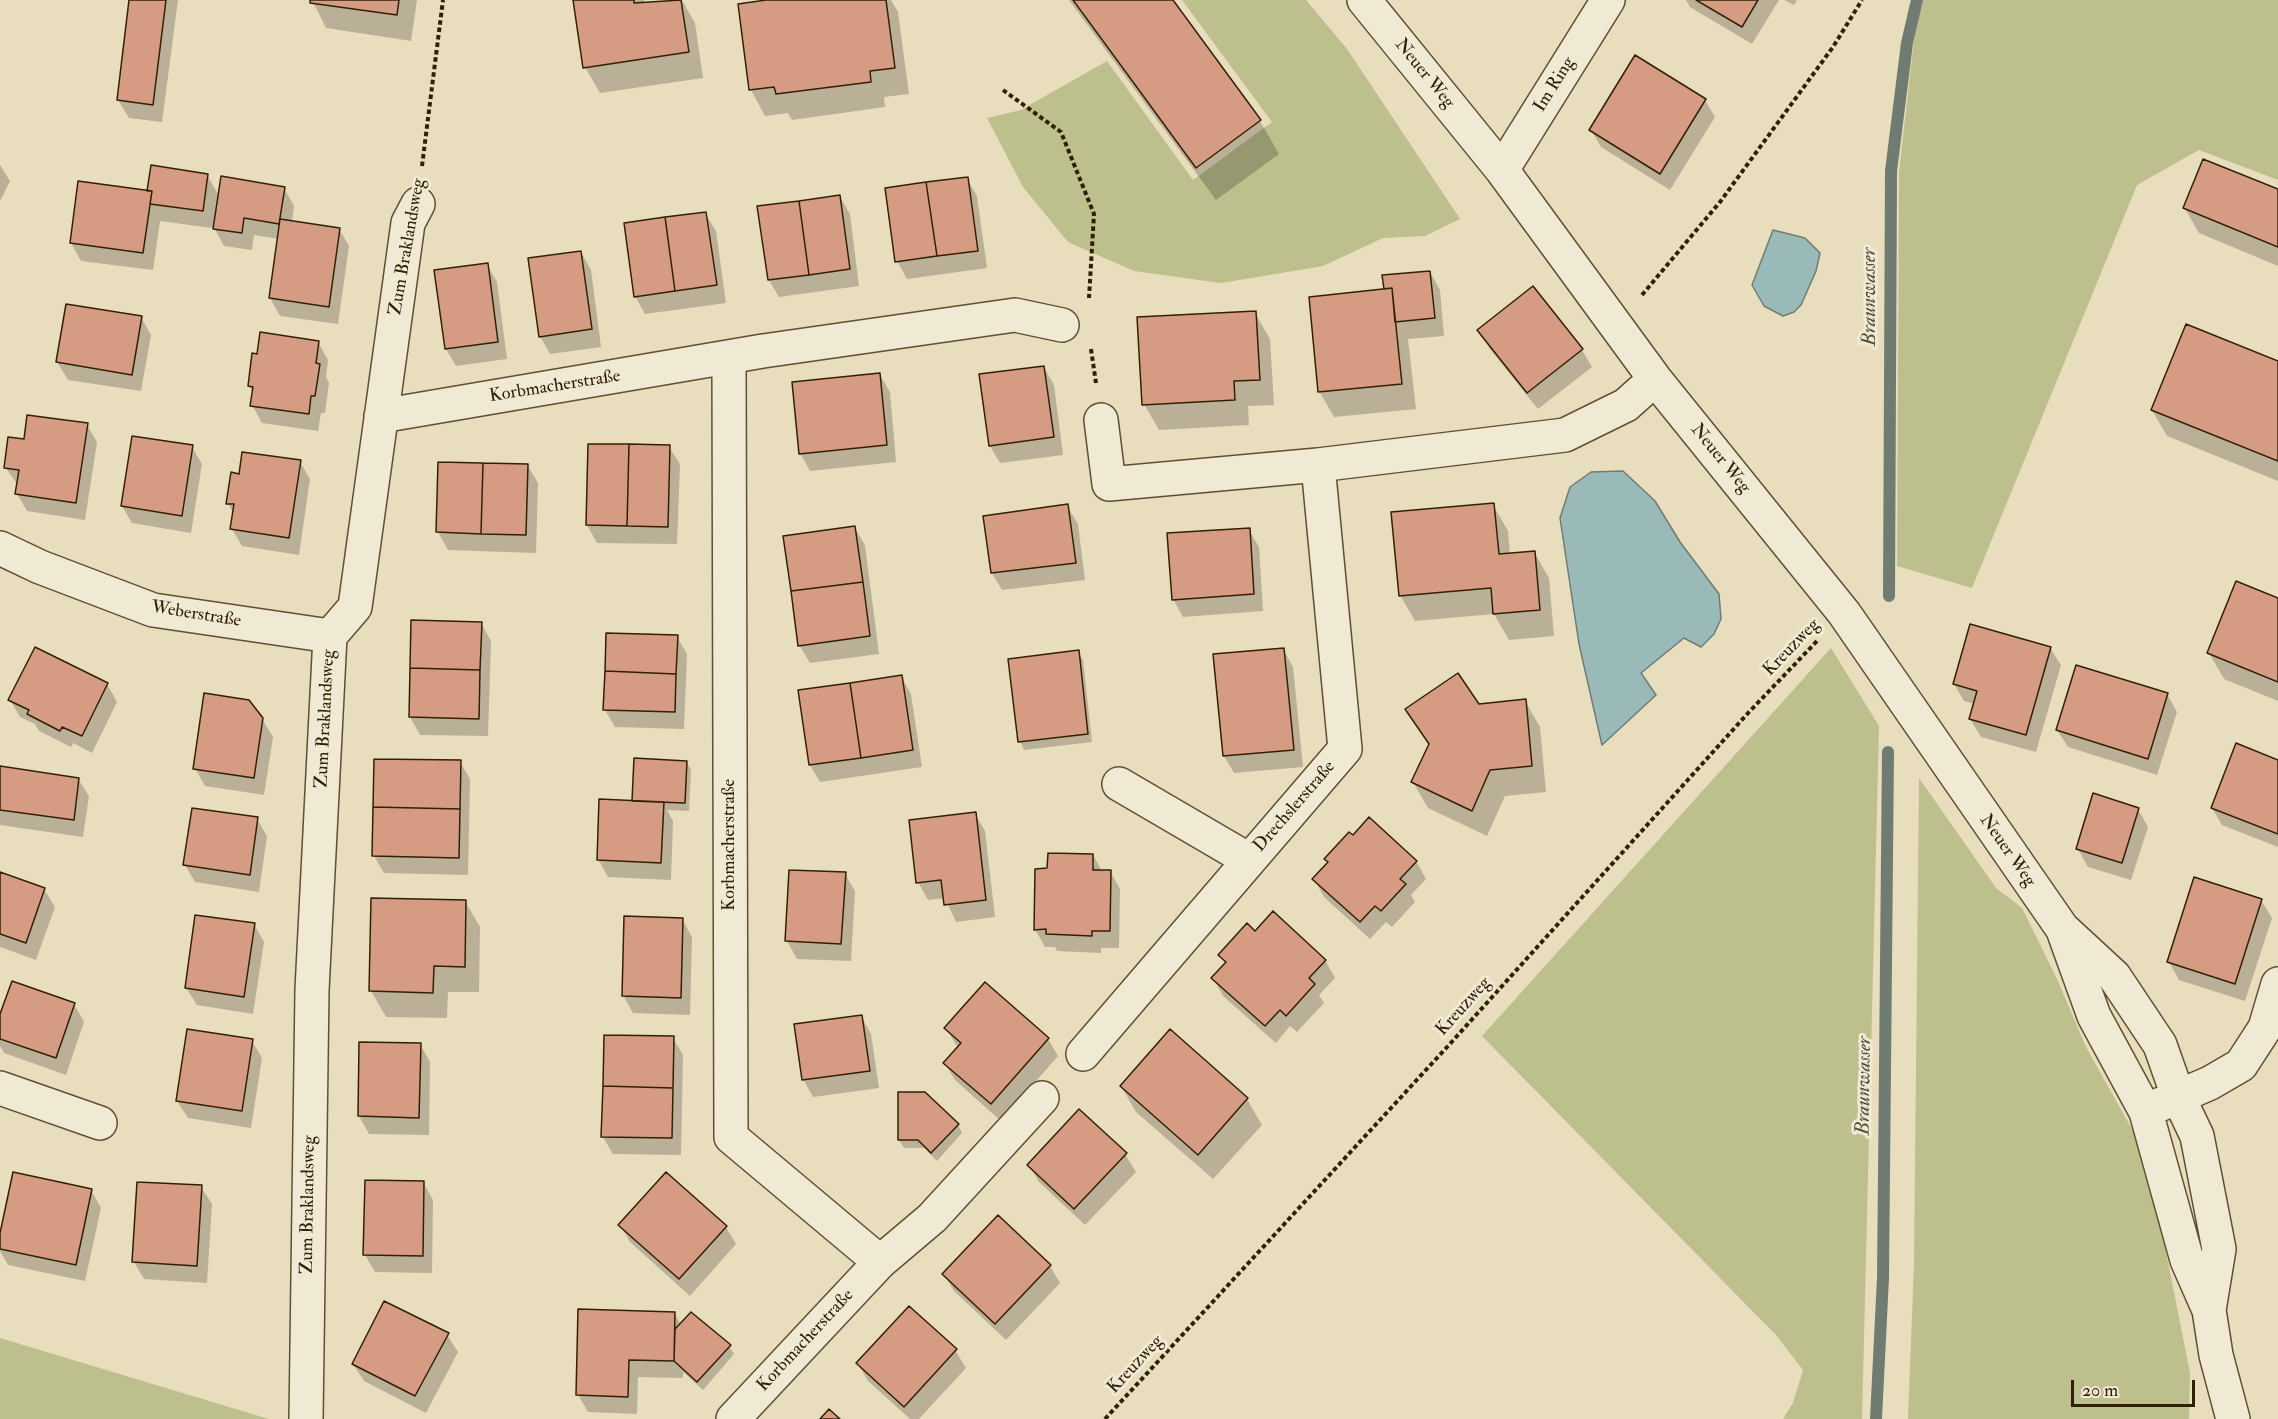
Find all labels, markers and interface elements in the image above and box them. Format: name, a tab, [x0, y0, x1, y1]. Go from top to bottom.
street label: Neuer Weg	[1389, 35, 1459, 113]
street label: Im Ring	[1530, 53, 1580, 117]
street label: Zum Braklandsweg	[385, 177, 431, 317]
water label: Braunwasser	[1859, 248, 1883, 346]
street label: Korbmacherstraße	[488, 366, 622, 408]
street label: Neuer Weg	[1685, 420, 1755, 498]
street label: Weberstraße	[150, 597, 242, 633]
street label: Kreuzweg	[1759, 615, 1825, 681]
street label: Zum Braklandsweg	[312, 649, 340, 789]
street label: Drechslerstraße	[1250, 757, 1340, 857]
street label: Korbmacherstraße	[719, 779, 741, 911]
street label: Neuer Weg	[1974, 811, 2040, 891]
street label: Kreuzweg	[1432, 973, 1496, 1041]
water label: Braunwasser	[1852, 1037, 1878, 1135]
street label: Zum Braklandsweg	[297, 1136, 321, 1274]
street label: Korbmacherstraße	[753, 1285, 859, 1397]
street label: Kreuzweg	[1104, 1331, 1168, 1399]
scale bar	[2074, 1368, 2198, 1406]
text: 20 m	[2082, 1379, 2118, 1402]

